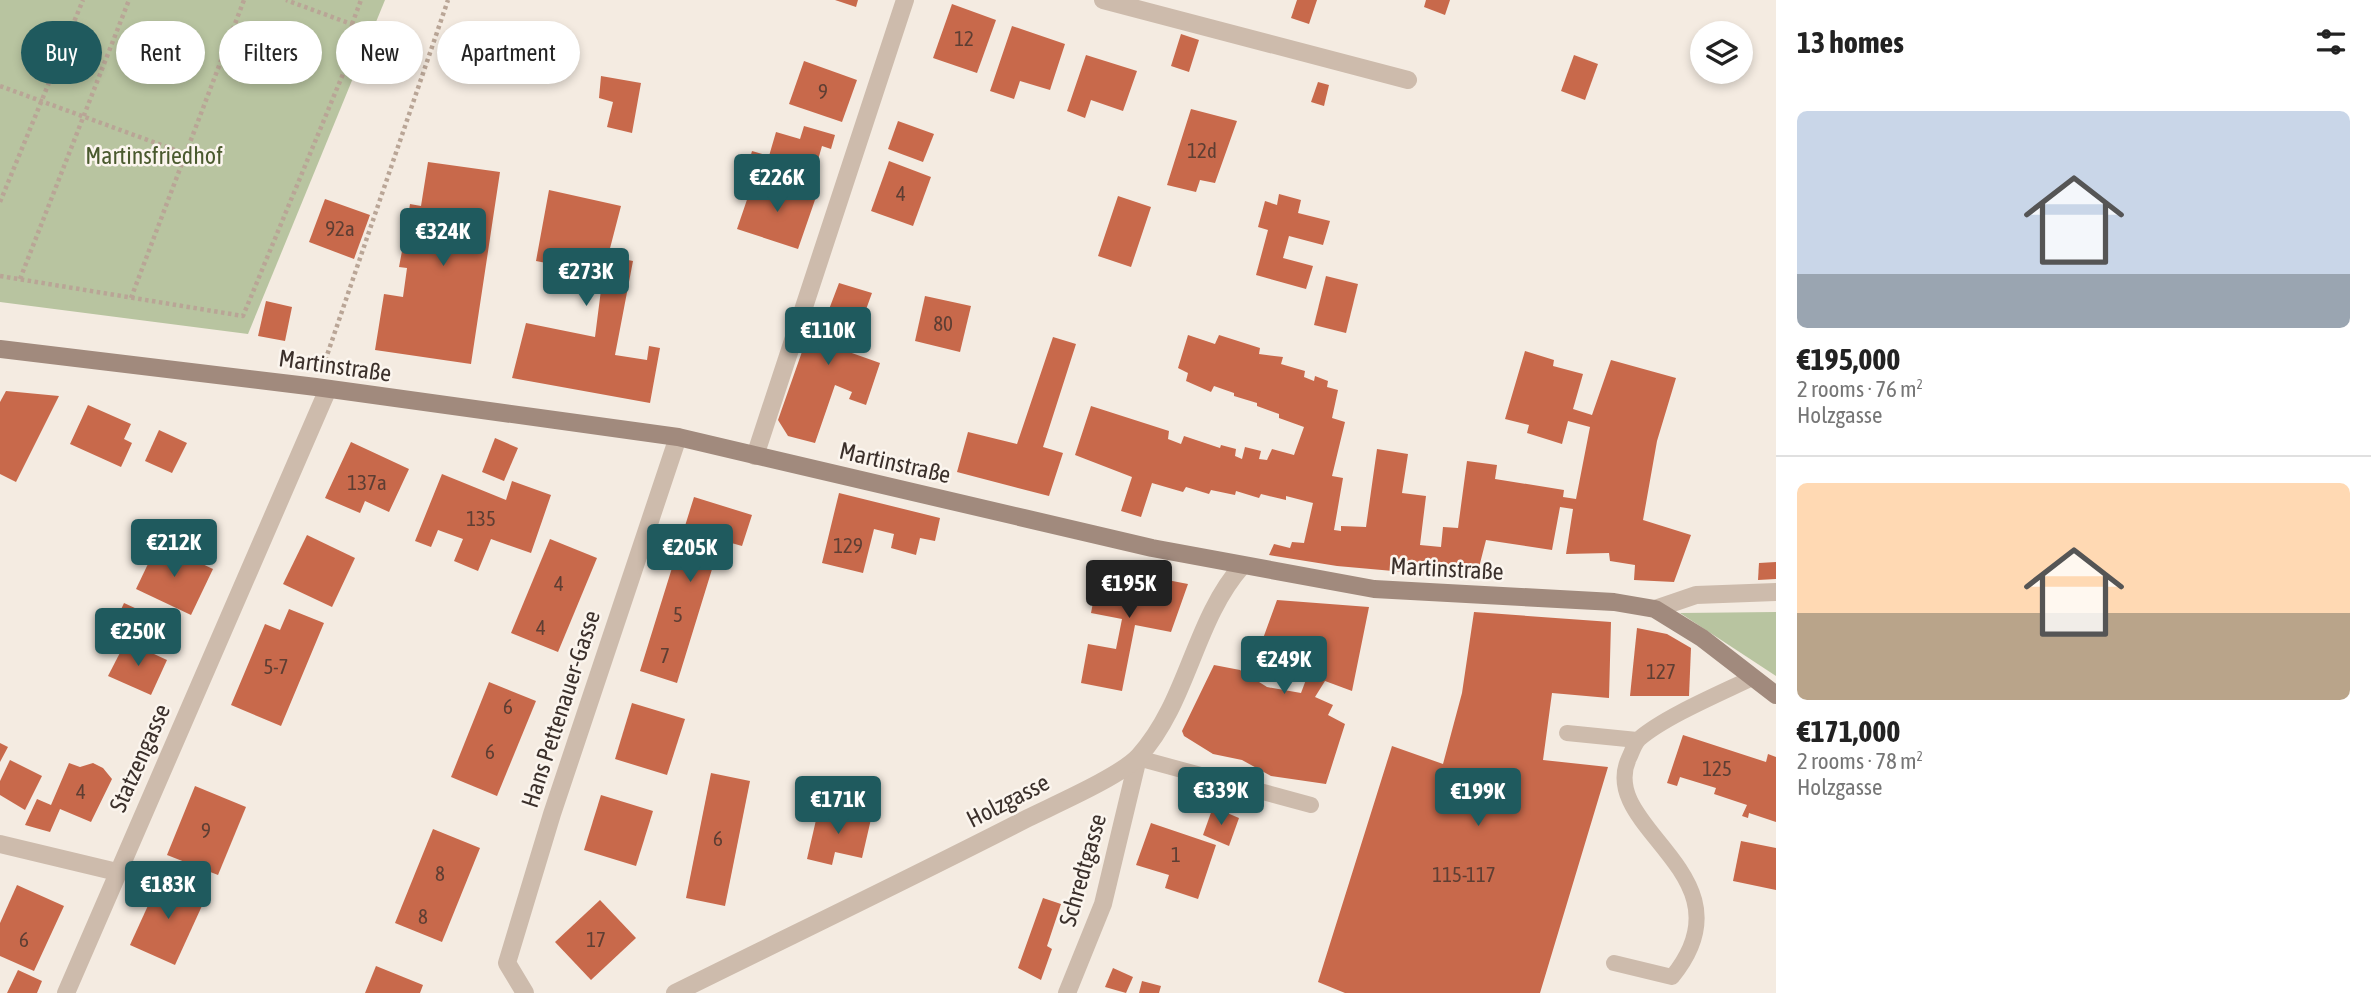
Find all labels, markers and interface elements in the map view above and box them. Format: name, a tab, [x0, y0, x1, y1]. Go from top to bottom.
chip: Buy	[21, 21, 102, 84]
chip: Rent	[116, 21, 205, 84]
chip: Filters	[219, 21, 322, 84]
chip: New	[336, 21, 423, 84]
chip: Apartment	[437, 21, 580, 84]
map controls	[1690, 21, 1753, 84]
button: layers	[1690, 21, 1753, 84]
icon: filters	[2312, 23, 2350, 61]
text: 13 homes	[1797, 25, 1904, 59]
house number: 12	[954, 26, 974, 50]
house number: 9	[818, 79, 828, 103]
house number: 12d	[1187, 138, 1217, 162]
park label: Martinsfriedhof	[85, 142, 223, 169]
pin: €226K	[728, 154, 826, 214]
icon: home	[2011, 157, 2137, 283]
text: €226K	[750, 164, 804, 190]
house number: 4	[896, 181, 906, 205]
pin: €324K	[394, 208, 492, 268]
house number: 92a	[325, 216, 355, 240]
text: €324K	[416, 218, 470, 244]
pin: €273K	[537, 248, 635, 308]
text: €273K	[559, 258, 613, 284]
pin: €110K	[779, 308, 877, 367]
house number: 80	[933, 311, 953, 335]
text: €110K	[801, 317, 855, 343]
text: €195,000	[1797, 342, 1900, 376]
street label: Martinstraße	[277, 344, 393, 387]
text: 2 rooms · 76 m²	[1797, 376, 1923, 402]
text: Holzgasse	[1797, 402, 1882, 428]
street label: Martinstraße	[837, 437, 953, 488]
house number: 137a	[347, 470, 387, 494]
house number: 135	[466, 506, 496, 530]
pin: €212K	[125, 520, 223, 579]
pin: €205K	[641, 524, 739, 584]
text: €212K	[147, 529, 201, 555]
icon: home	[2011, 529, 2137, 655]
house number: 129	[833, 533, 863, 557]
text: €205K	[663, 534, 717, 560]
street label: Martinstraße	[1390, 552, 1504, 585]
pin: €195K	[1080, 560, 1178, 620]
text: €195K	[1102, 570, 1156, 596]
house number: 4	[554, 571, 564, 595]
house number: 5	[673, 602, 683, 626]
street label: Hans Pettenauer-Gasse	[516, 607, 605, 811]
pin: €250K	[89, 608, 187, 668]
house number: 4	[536, 615, 546, 639]
text: €250K	[111, 618, 165, 644]
pin: €249K	[1235, 636, 1333, 696]
house number: 7	[660, 643, 670, 667]
text: €249K	[1257, 646, 1311, 672]
house number: 5-7	[264, 654, 289, 678]
house number: 127	[1646, 659, 1676, 683]
house number: 6	[503, 694, 513, 718]
street label: Statzengasse	[104, 700, 175, 816]
text: €171,000	[1797, 714, 1900, 748]
house number: 6	[485, 739, 495, 763]
text: 2 rooms · 78 m²	[1797, 748, 1923, 774]
house number: 125	[1702, 756, 1732, 780]
street label: Holzgasse	[962, 768, 1054, 833]
pin: €339K	[1172, 768, 1270, 827]
pin: €199K	[1429, 768, 1527, 828]
text: Holzgasse	[1797, 774, 1882, 800]
pin: €171K	[789, 776, 887, 836]
text: €339K	[1194, 777, 1248, 803]
text: €199K	[1451, 778, 1505, 804]
house number: 4	[76, 779, 86, 803]
text: €171K	[811, 786, 865, 812]
street label: Schredtgasse	[1054, 811, 1111, 929]
house number: 9	[201, 818, 211, 842]
house number: 6	[713, 826, 723, 850]
house number: 1	[1171, 842, 1181, 866]
house number: 8	[435, 861, 445, 885]
pin: €183K	[119, 862, 217, 921]
house number: 115-117	[1432, 862, 1496, 886]
text: €183K	[141, 871, 195, 897]
house number: 8	[418, 904, 428, 928]
house number: 6	[19, 927, 29, 951]
house number: 17	[586, 927, 606, 951]

